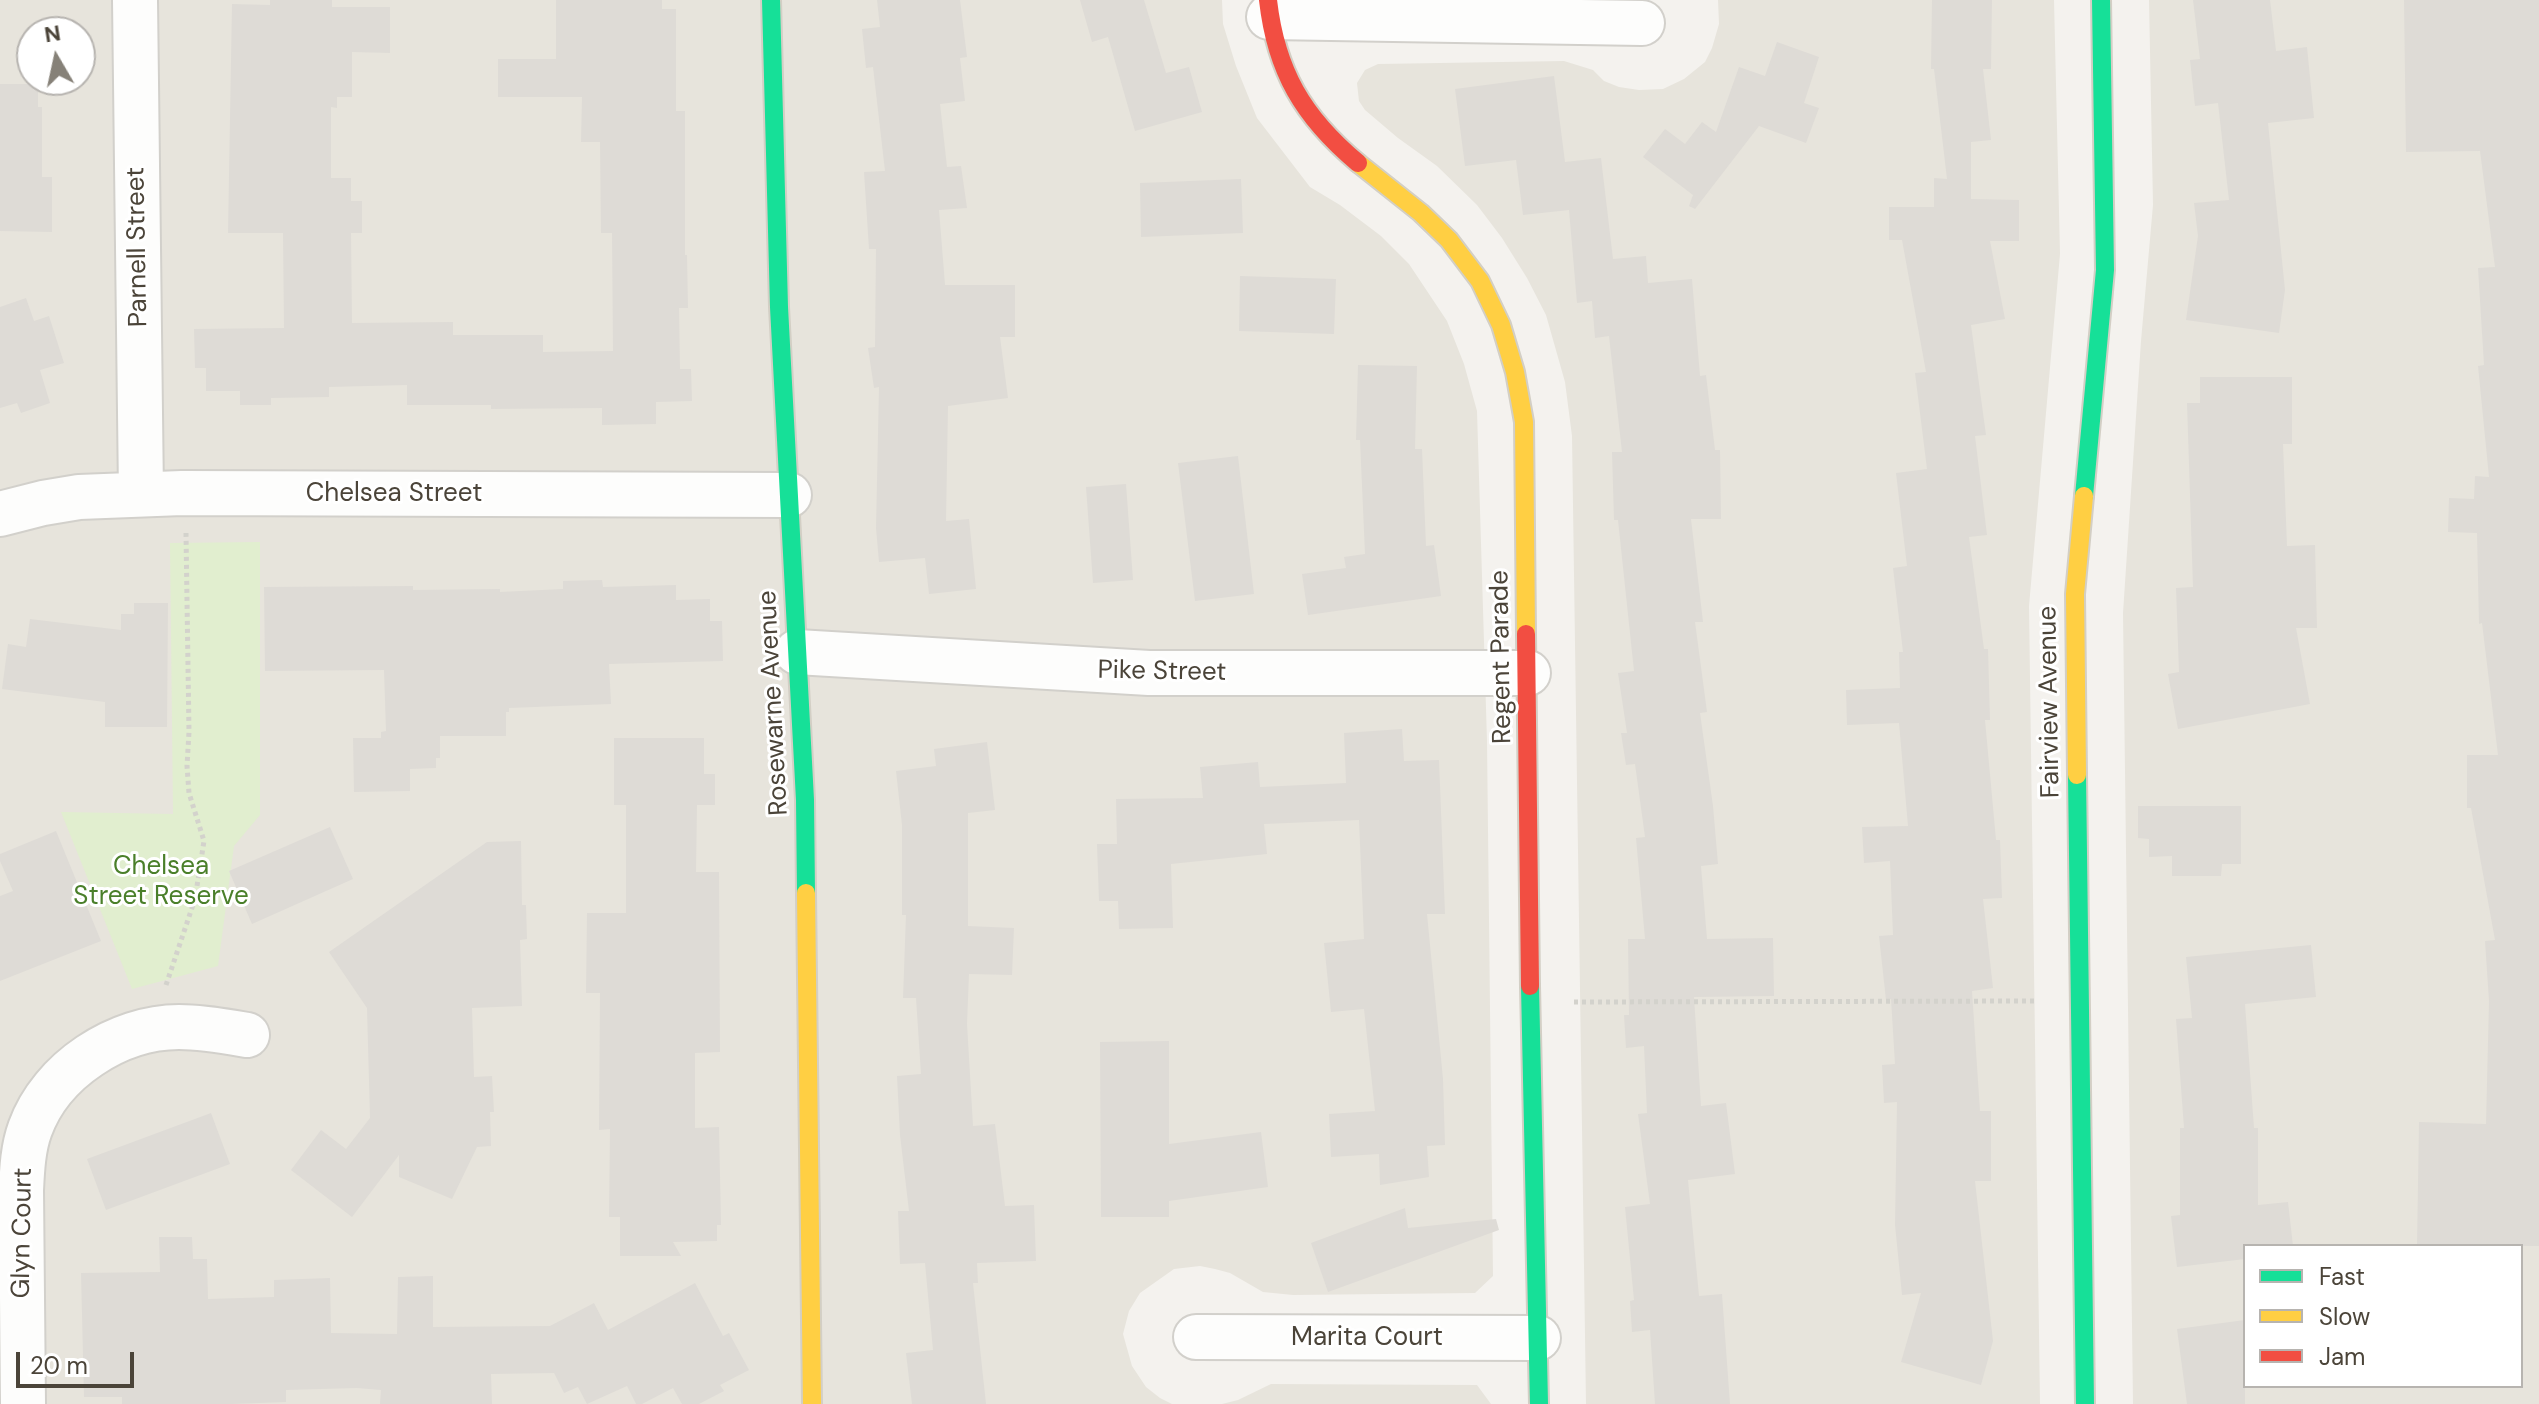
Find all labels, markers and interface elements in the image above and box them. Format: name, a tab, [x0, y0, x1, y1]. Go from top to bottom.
north arrow	[16, 16, 96, 96]
text: N	[42, 18, 63, 49]
street label: Parnell Street	[121, 167, 155, 327]
street label: Chelsea Street	[306, 478, 482, 510]
street label: Regent Parade	[1485, 570, 1519, 744]
street label: Rosewarne Avenue	[753, 590, 795, 816]
street label: Fairview Avenue	[2033, 606, 2067, 798]
street label: Pike Street	[1097, 655, 1227, 689]
park label: Chelsea Street Reserve	[73, 851, 249, 912]
street label: Glyn Court	[6, 1167, 40, 1299]
legend	[2243, 1244, 2523, 1388]
text: Fast	[2319, 1261, 2365, 1292]
text: Slow	[2319, 1301, 2370, 1332]
street label: Marita Court	[1291, 1322, 1443, 1354]
scale bar	[20, 1336, 138, 1386]
text: Jam	[2319, 1341, 2365, 1372]
text: 20 m	[30, 1350, 88, 1381]

